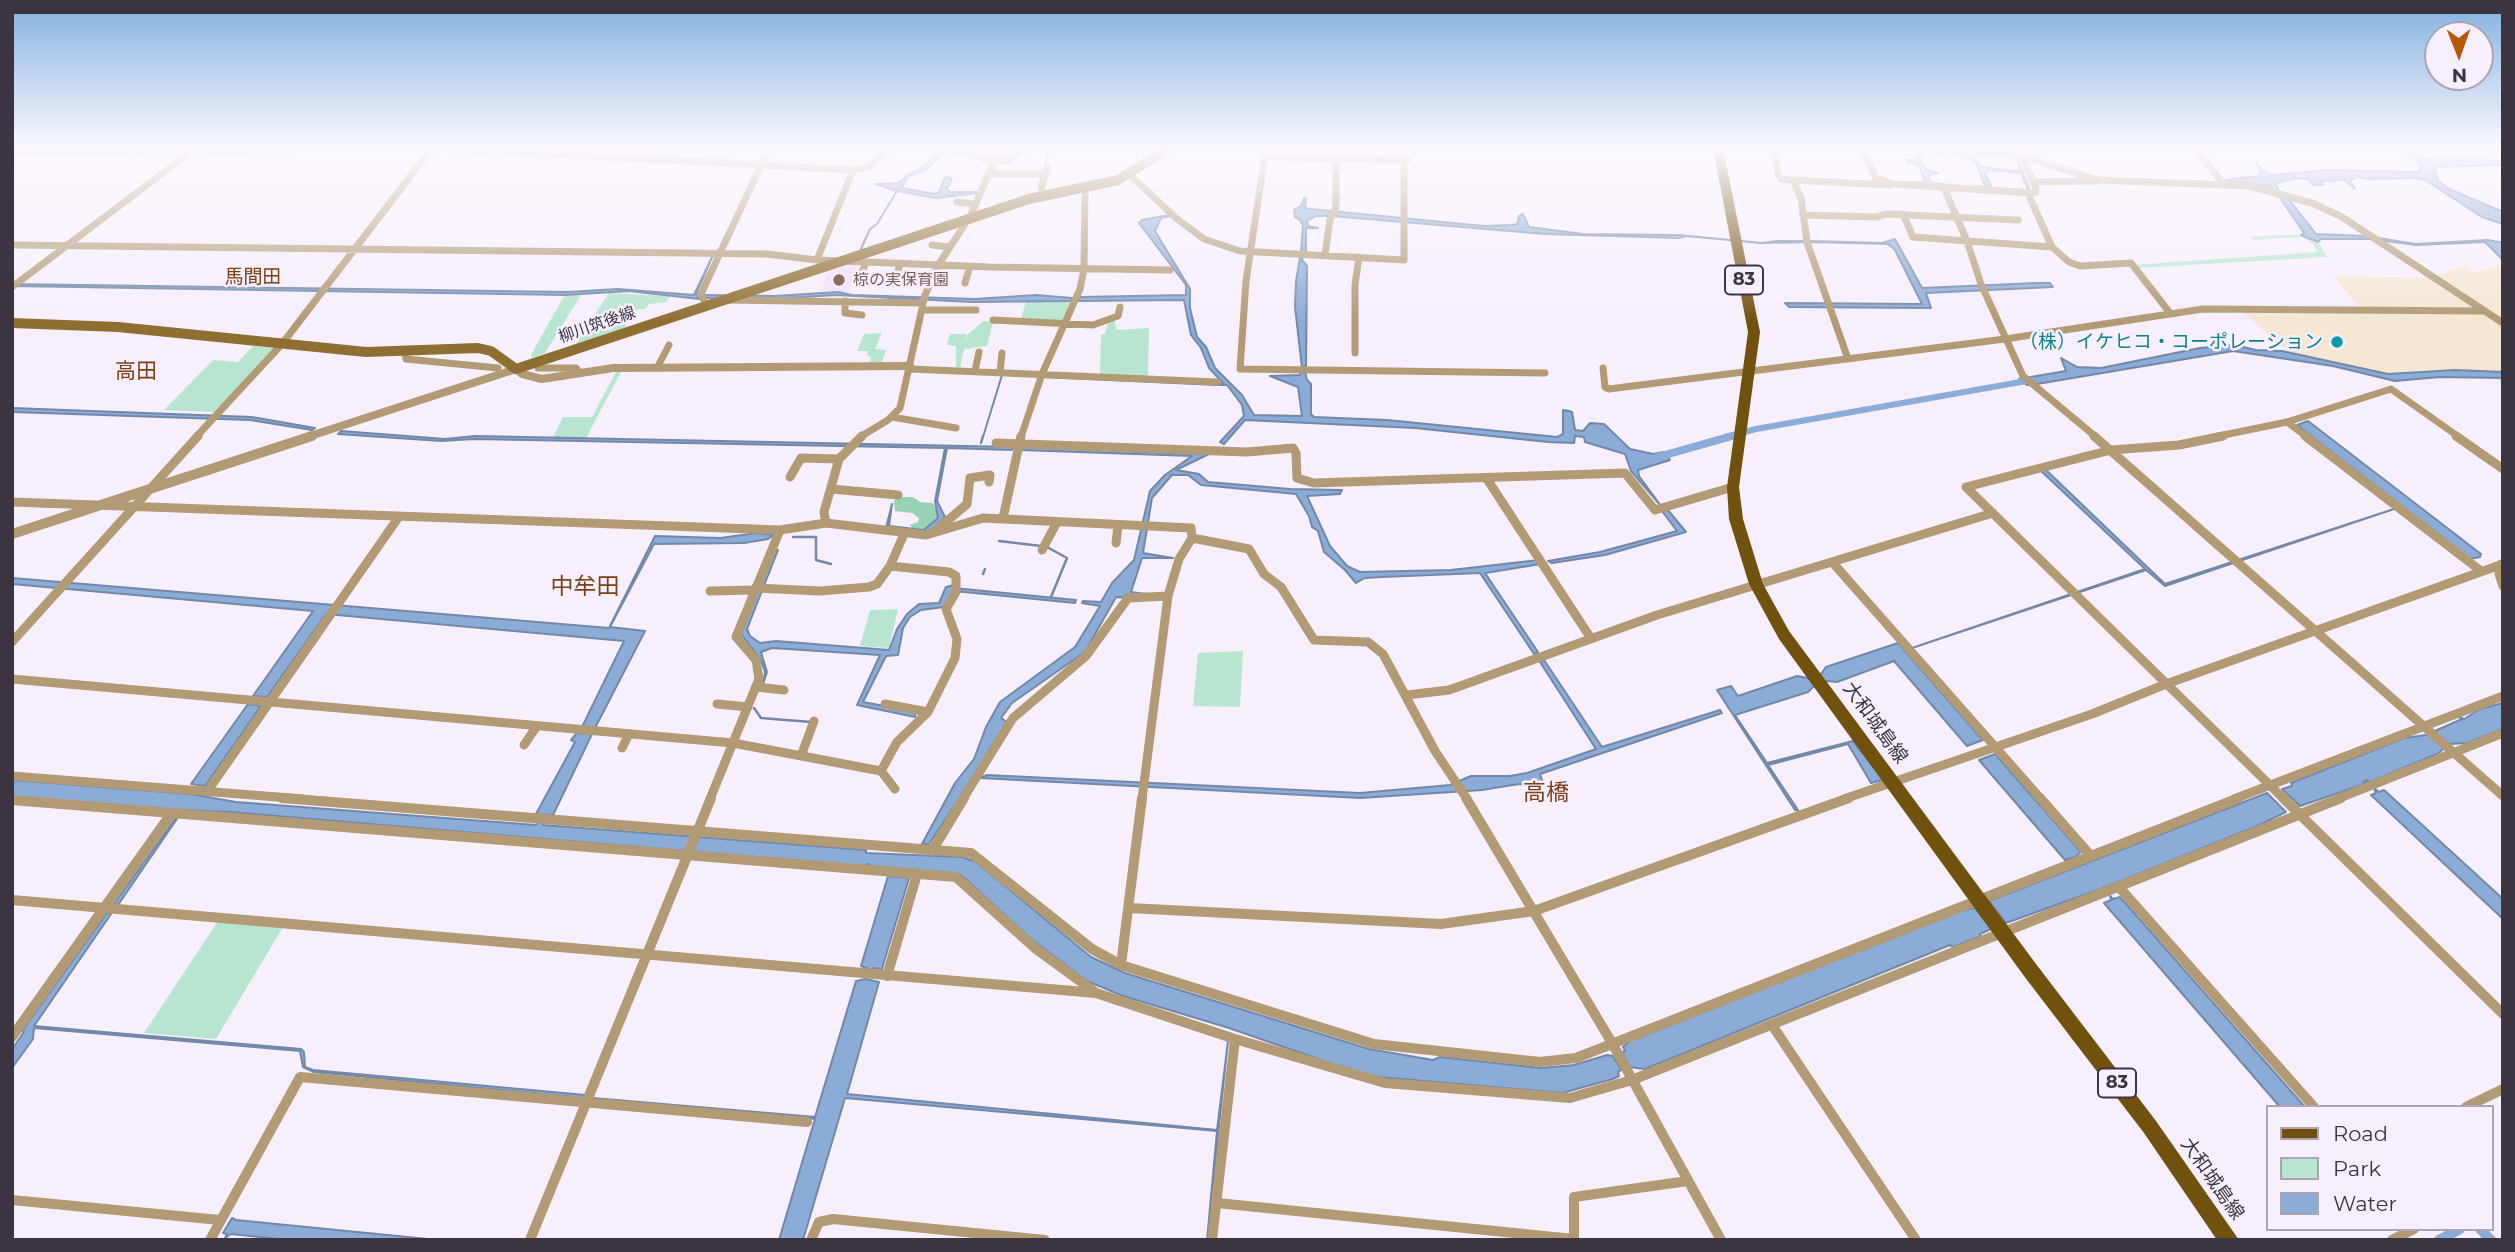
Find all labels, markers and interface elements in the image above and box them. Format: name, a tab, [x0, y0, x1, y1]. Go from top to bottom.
north arrow	[2424, 21, 2494, 91]
text: N	[2451, 64, 2467, 87]
district label: 馬間田	[225, 266, 281, 288]
road number: 83	[1725, 266, 1763, 294]
place label: 椋の実保育園	[853, 270, 949, 290]
marker: 椋の実保育園	[831, 272, 847, 288]
street label: 柳川筑後線	[556, 303, 638, 347]
place label: （株）イケヒコ・コーポレーション	[2019, 331, 2323, 353]
marker: （株）イケヒコ・コーポレーション	[2329, 334, 2345, 350]
district label: 高田	[115, 359, 157, 385]
district label: 中牟田	[551, 573, 619, 601]
street label: 大和城島線	[1838, 678, 1912, 768]
district label: 高橋	[1523, 779, 1569, 807]
road number: 83	[2098, 1068, 2136, 1098]
legend	[2266, 1105, 2494, 1231]
text: Road	[2333, 1121, 2388, 1146]
street label: 大和城島線	[2175, 1134, 2249, 1224]
text: Park	[2333, 1156, 2381, 1181]
text: Water	[2333, 1191, 2397, 1216]

